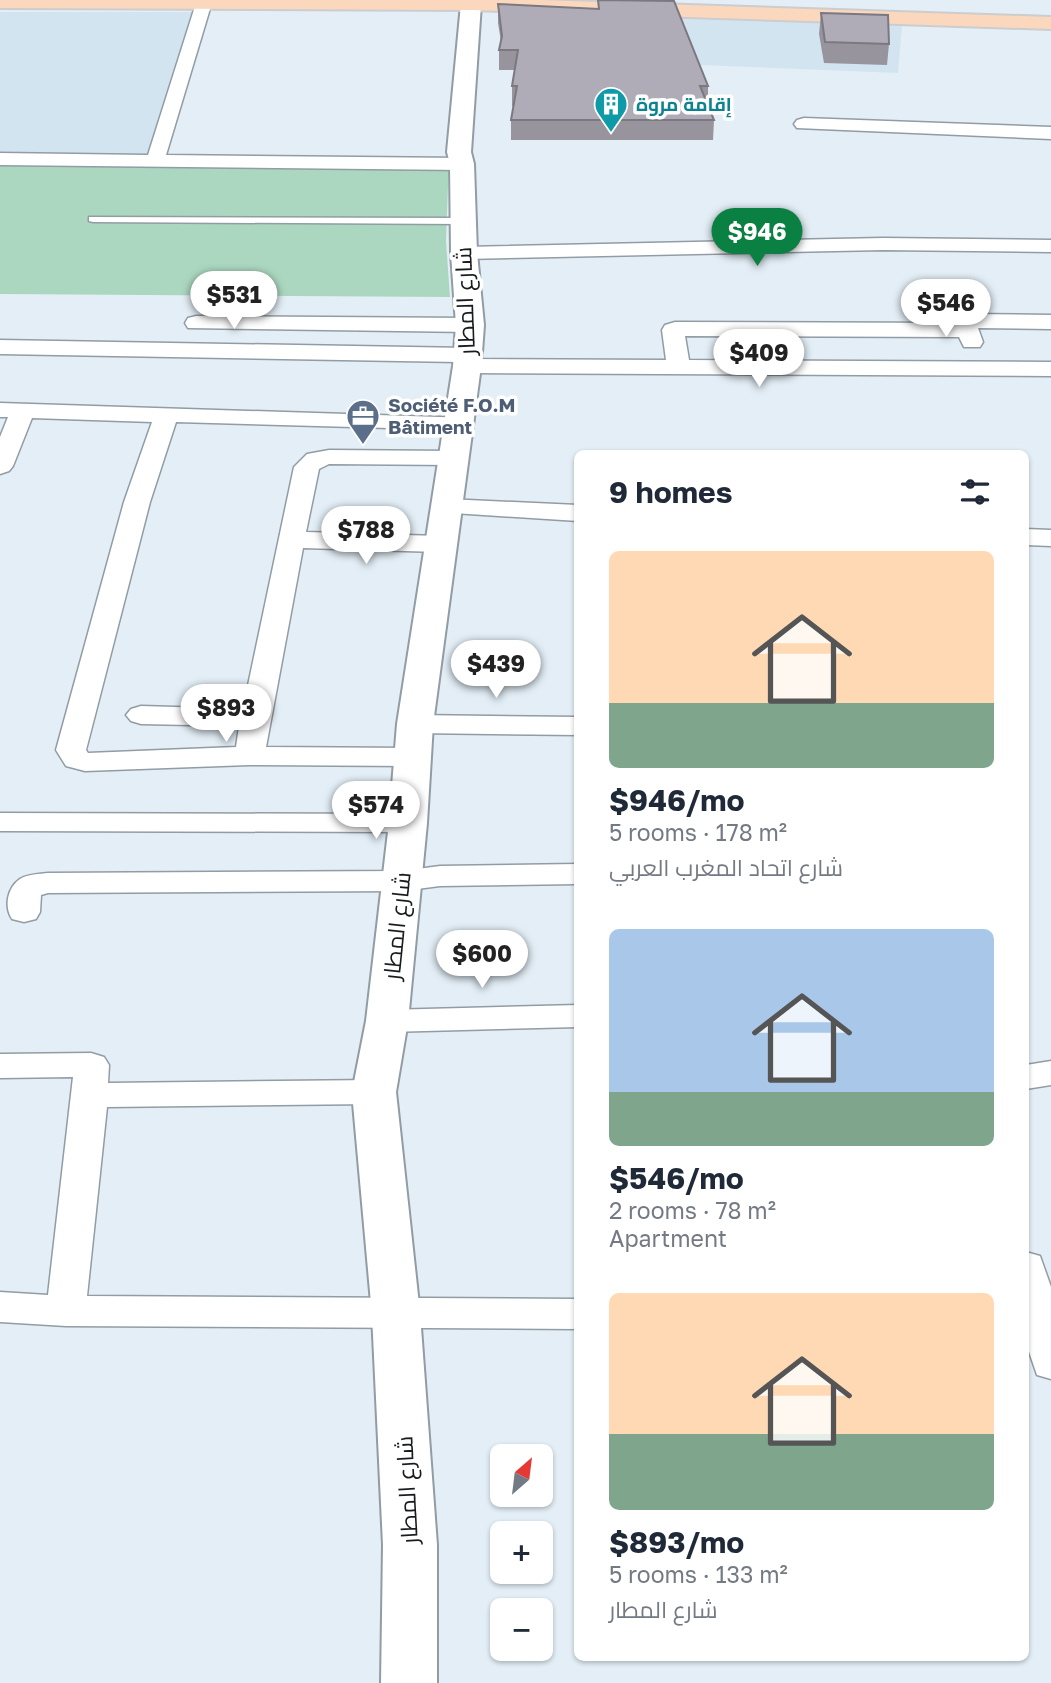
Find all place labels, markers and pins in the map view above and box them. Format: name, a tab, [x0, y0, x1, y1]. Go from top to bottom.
building icon: إقامة مروة	[592, 85, 630, 134]
place label: إقامة مروة	[636, 92, 732, 118]
pin: $946	[716, 208, 798, 268]
pin: $531	[193, 272, 275, 331]
pin: $546	[905, 280, 987, 339]
pin: $409	[718, 330, 800, 389]
place label: Société F.O.M Bâtiment	[388, 393, 515, 438]
office icon: Société F.O.M Bâtiment	[344, 397, 382, 446]
pin: $788	[325, 506, 407, 566]
pin: $439	[455, 640, 537, 700]
pin: $893	[185, 684, 267, 744]
pin: $574	[335, 782, 417, 841]
pin: $600	[441, 930, 523, 990]

